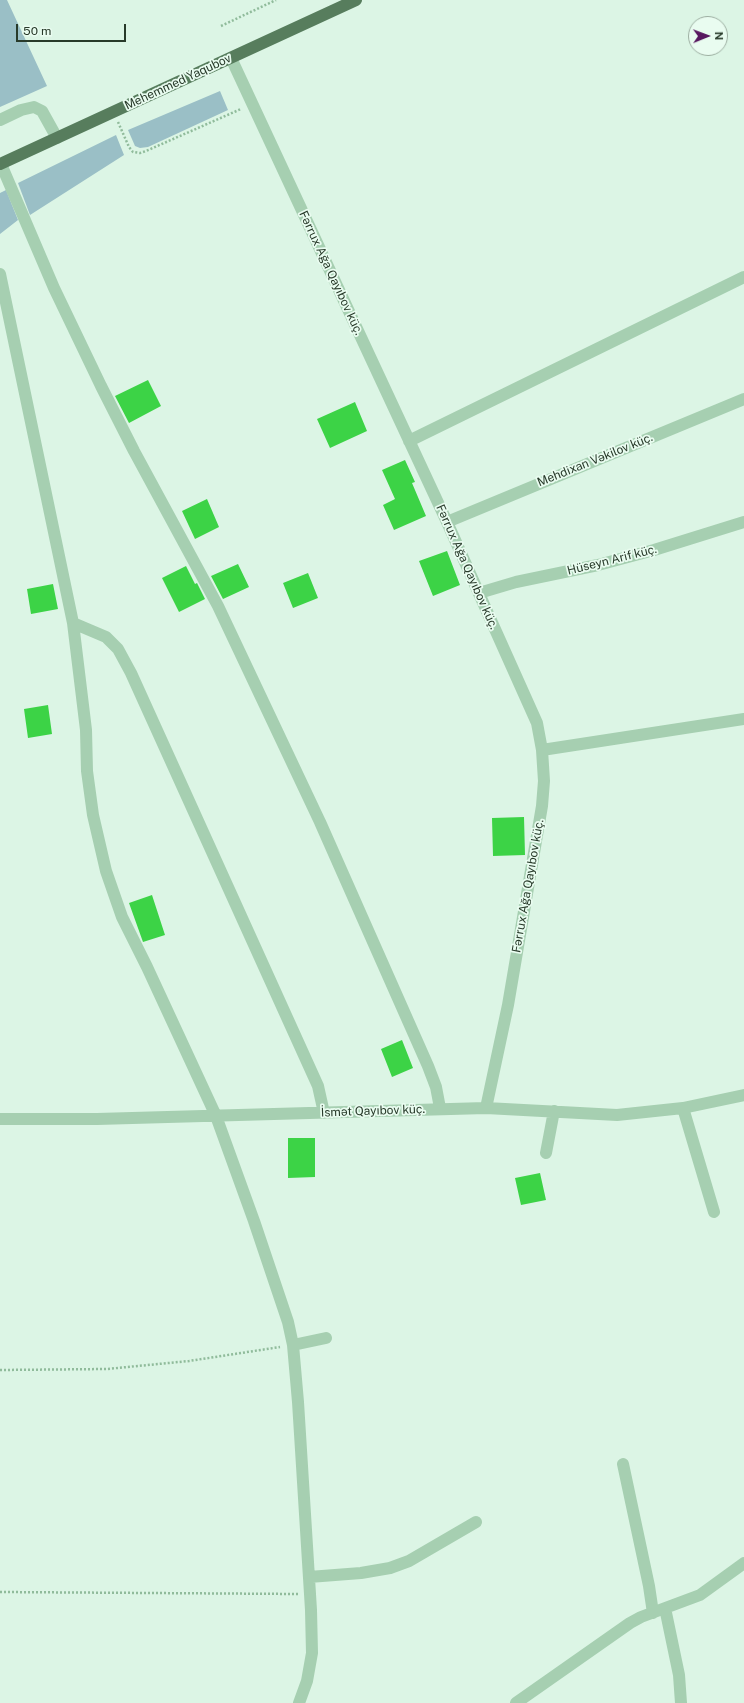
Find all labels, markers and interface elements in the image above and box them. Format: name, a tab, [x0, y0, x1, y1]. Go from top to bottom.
scale bar	[18, 16, 128, 42]
north arrow	[688, 16, 728, 56]
text: 50 m	[23, 24, 51, 38]
text: N	[713, 31, 725, 40]
street label: Mehemmed Yaqubov	[122, 51, 234, 113]
street label: Fərrux Ağa Qayıbov küç.	[296, 209, 366, 337]
street label: Mehdixan Vəkilov küç.	[535, 430, 655, 490]
street label: Fərrux Ağa Qayıbov küç.	[433, 502, 501, 632]
street label: Hüseyn Arif küç.	[566, 542, 658, 578]
street label: Fərrux Ağa Qayıbov küç.	[509, 818, 547, 954]
street label: İsmət Qayıbov küç.	[321, 1102, 425, 1120]

